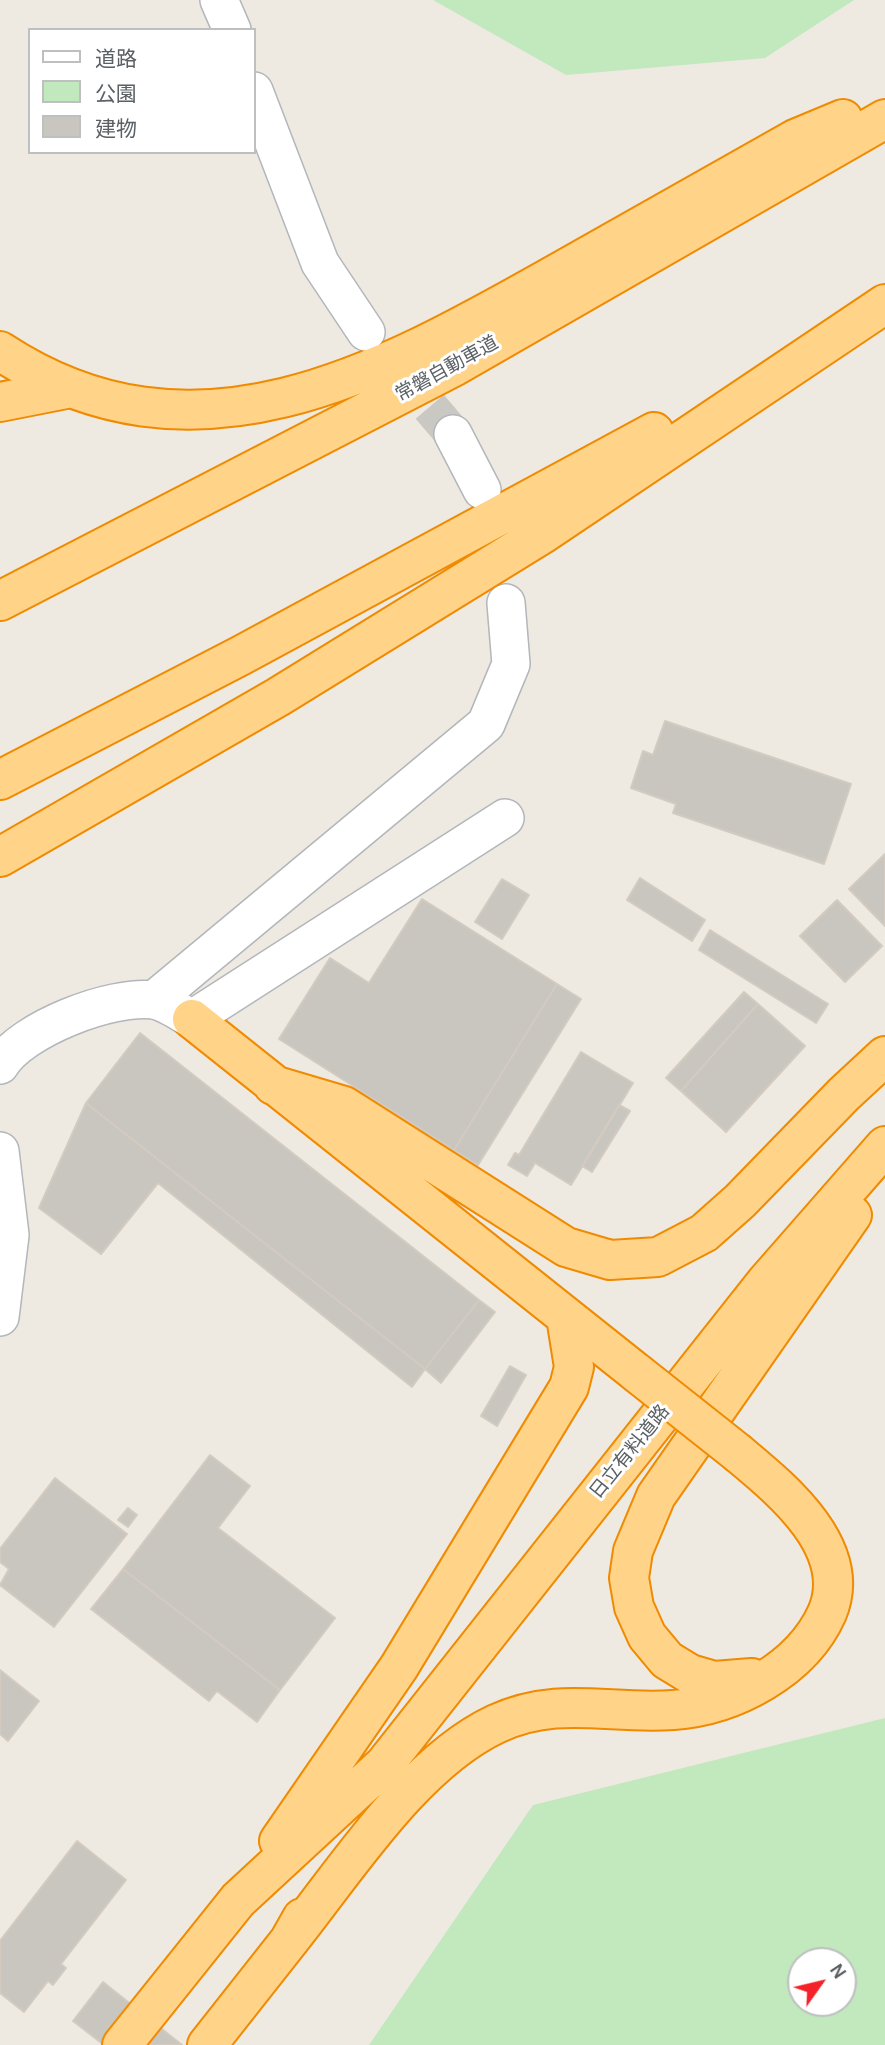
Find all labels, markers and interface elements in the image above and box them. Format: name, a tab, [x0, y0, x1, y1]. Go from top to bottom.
legend	[28, 28, 256, 154]
text: 道路	[95, 47, 137, 71]
text: 公園	[95, 82, 137, 106]
text: 建物	[95, 117, 137, 141]
street label: 常磐自動車道	[392, 331, 502, 407]
street label: 日立有料道路	[585, 1401, 675, 1503]
north arrow	[787, 1947, 857, 2017]
text: N	[825, 1960, 851, 1983]

